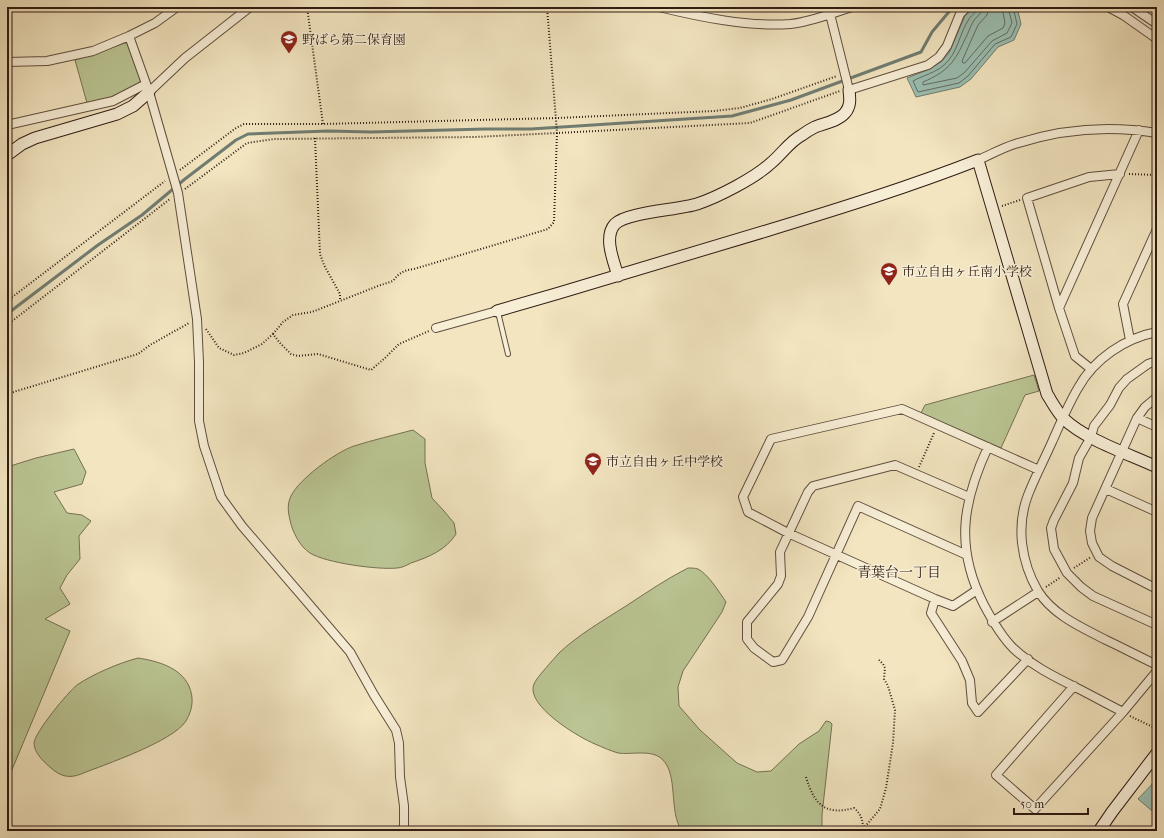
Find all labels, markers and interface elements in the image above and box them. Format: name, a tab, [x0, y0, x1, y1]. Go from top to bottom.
school or university icon: 野ばら第二保育園	[279, 29, 299, 54]
place label: 野ばら第二保育園	[302, 32, 406, 47]
school or university icon: 市立自由ヶ丘南小学校	[879, 261, 899, 286]
place label: 市立自由ヶ丘南小学校	[902, 264, 1032, 279]
school or university icon: 市立自由ヶ丘中学校	[583, 451, 603, 476]
place label: 市立自由ヶ丘中学校	[606, 454, 723, 469]
district label: 青葉台一丁目	[857, 564, 941, 581]
scale bar	[1014, 790, 1088, 816]
text: 50 m	[1020, 797, 1044, 811]

